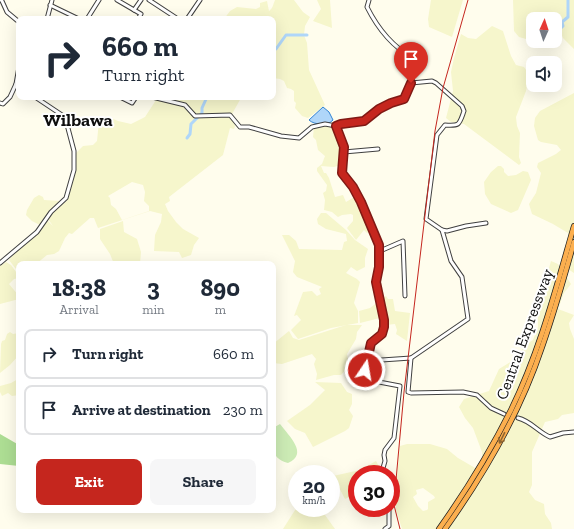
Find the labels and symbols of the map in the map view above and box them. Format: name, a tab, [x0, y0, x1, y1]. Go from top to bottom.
north arrow	[526, 12, 562, 48]
pin	[394, 42, 428, 83]
district label: Wilbawa	[43, 109, 113, 131]
street label: Central Expressway	[492, 265, 557, 402]
position arrow	[344, 349, 386, 391]
one-way arrow	[498, 432, 505, 444]
speed limit sign: 30	[348, 465, 400, 517]

